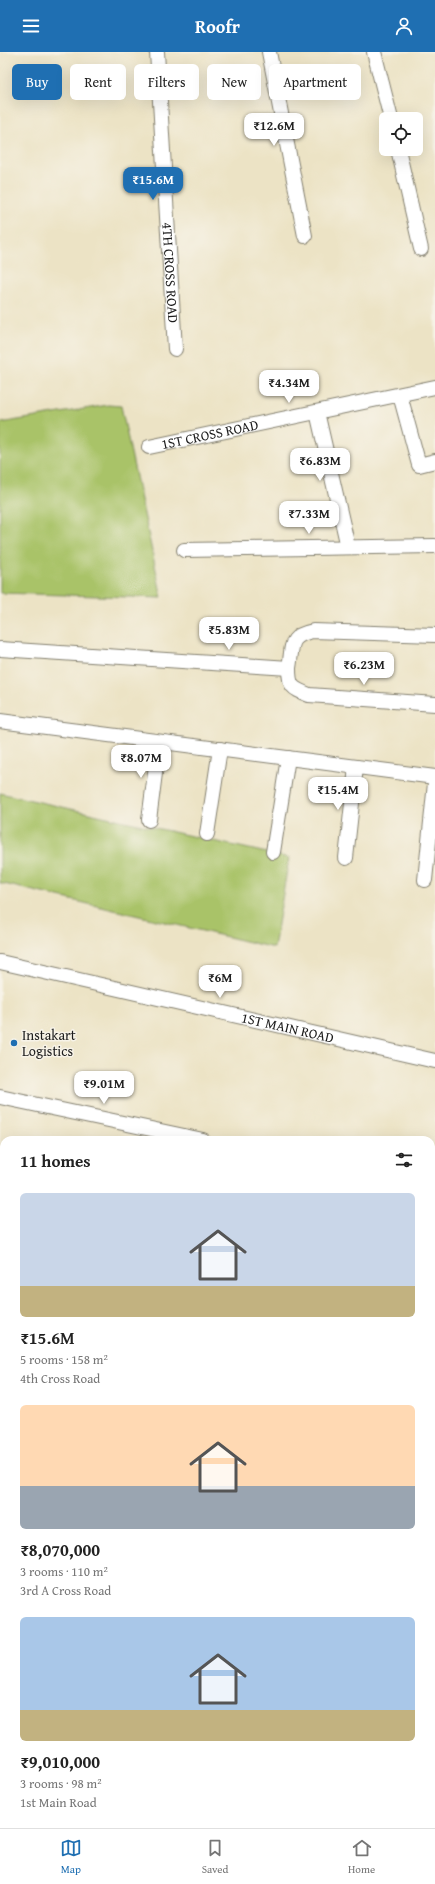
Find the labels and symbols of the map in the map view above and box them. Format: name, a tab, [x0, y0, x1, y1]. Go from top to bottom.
pin: ₹12.6M	[241, 113, 307, 147]
pin: ₹15.6M	[120, 167, 186, 201]
street label: 4TH CROSS ROAD	[157, 222, 183, 324]
pin: ₹4.34M	[256, 370, 322, 404]
street label: 1ST CROSS ROAD	[159, 414, 260, 454]
pin: ₹6.83M	[287, 448, 353, 482]
pin: ₹7.33M	[276, 501, 342, 535]
pin: ₹5.83M	[196, 617, 262, 651]
pin: ₹6.23M	[331, 652, 397, 686]
pin: ₹8.07M	[108, 745, 174, 779]
pin: ₹15.4M	[305, 777, 371, 811]
pin: ₹6M	[201, 965, 239, 999]
street label: 1ST MAIN ROAD	[239, 1007, 336, 1048]
place label: Instakart Logistics	[22, 1025, 76, 1061]
marker: Instakart Logistics	[9, 1038, 19, 1048]
pin: ₹9.01M	[71, 1071, 137, 1105]

